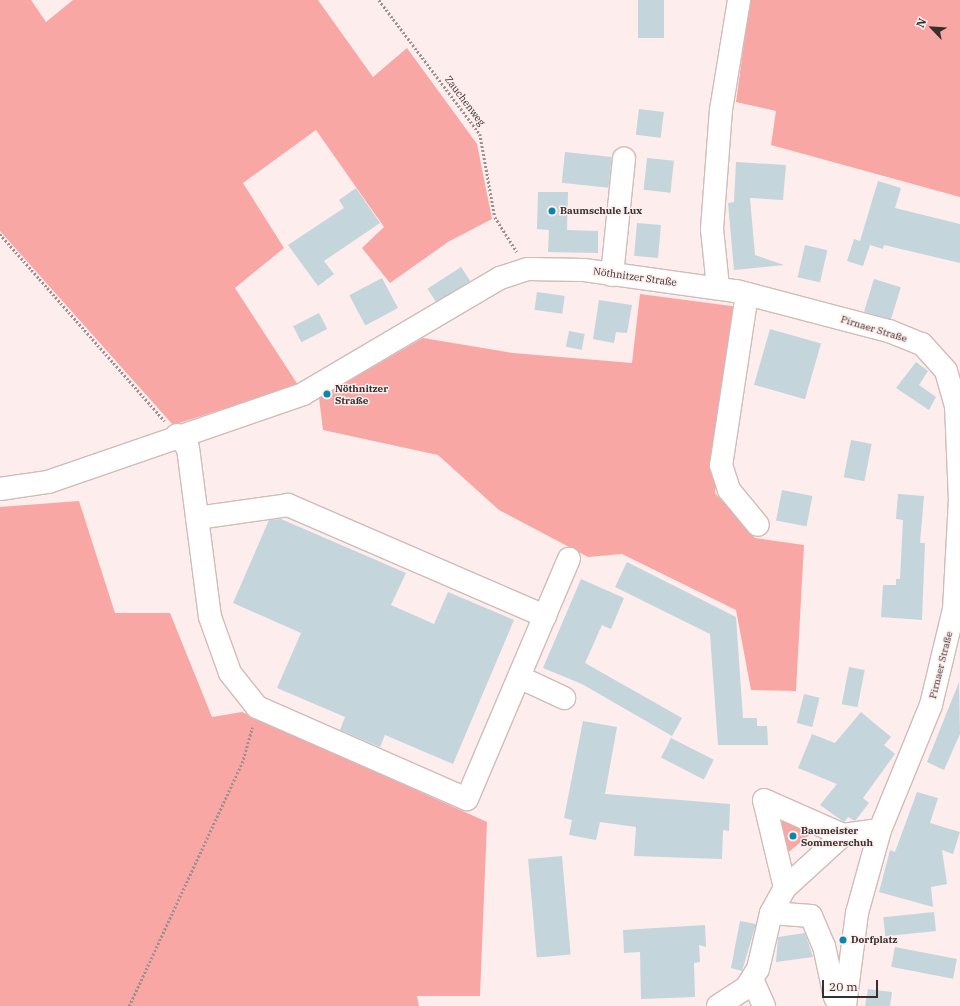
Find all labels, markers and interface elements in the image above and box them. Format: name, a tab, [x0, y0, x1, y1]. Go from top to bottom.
north arrow	[912, 8, 952, 48]
text: N	[913, 16, 929, 30]
street label: Zauchenweg	[442, 74, 488, 128]
place label: Baumschule Lux	[560, 205, 642, 217]
marker: Baumschule Lux	[547, 206, 557, 216]
street label: Nöthnitzer Straße	[592, 265, 678, 289]
street label: Pirnaer Straße	[839, 313, 909, 345]
place label: Nöthnitzer Straße	[335, 382, 388, 406]
marker: Nöthnitzer Straße	[322, 389, 332, 399]
street label: Pirnaer Straße	[927, 630, 955, 700]
place label: Baumeister Sommerschuh	[801, 824, 873, 848]
marker: Baumeister Sommerschuh	[788, 831, 798, 841]
place label: Dorfplatz	[851, 934, 897, 946]
marker: Dorfplatz	[838, 935, 848, 945]
scale bar	[824, 972, 880, 998]
text: 20 m	[829, 979, 858, 994]

